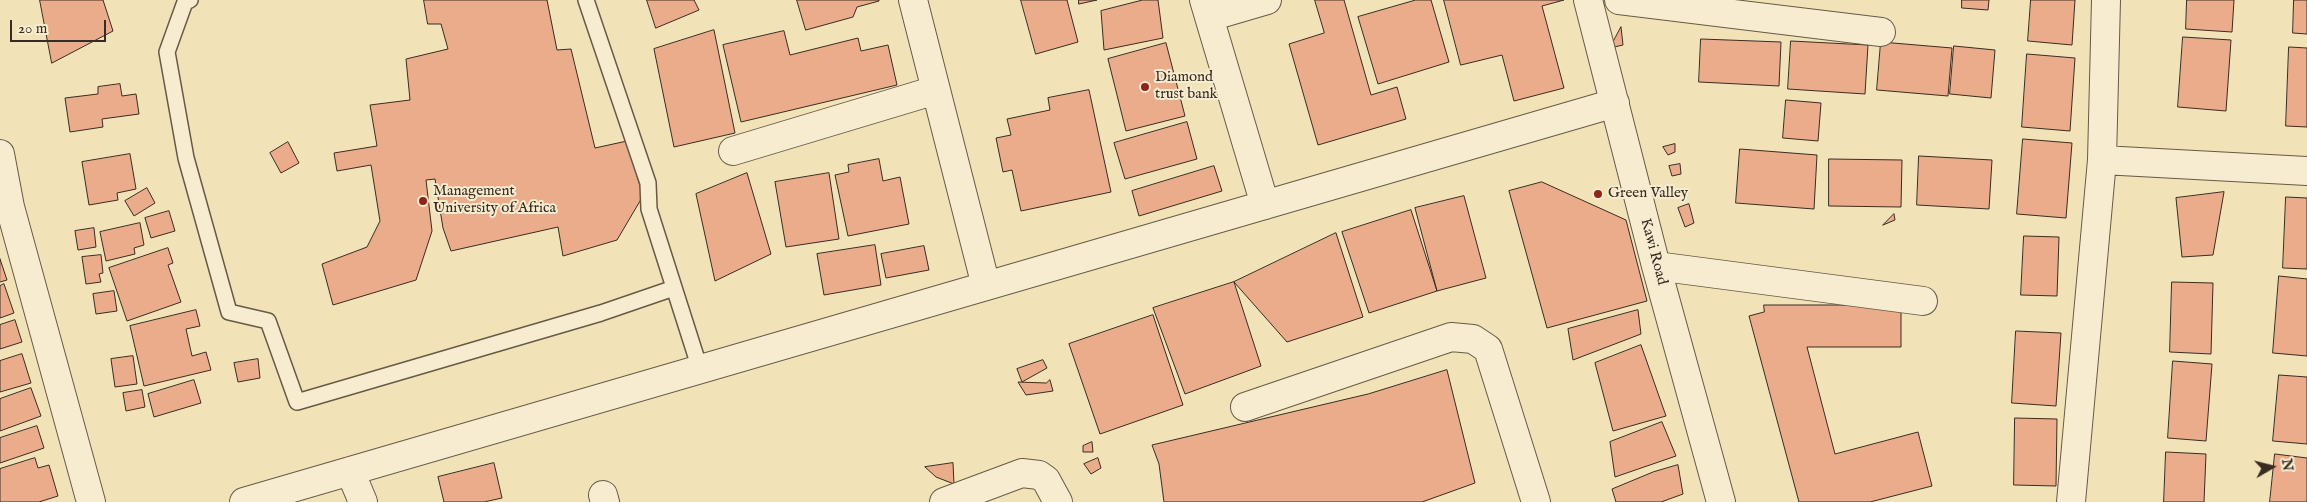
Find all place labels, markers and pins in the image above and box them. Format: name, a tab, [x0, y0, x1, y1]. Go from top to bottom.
place label: Diamond trust bank	[1155, 69, 1218, 104]
marker: Diamond trust bank	[1139, 81, 1151, 93]
place label: Management University of Africa	[433, 183, 556, 218]
place label: Green Valley	[1608, 185, 1688, 203]
marker: Green Valley	[1592, 188, 1604, 200]
marker: Management University of Africa	[417, 195, 429, 207]

